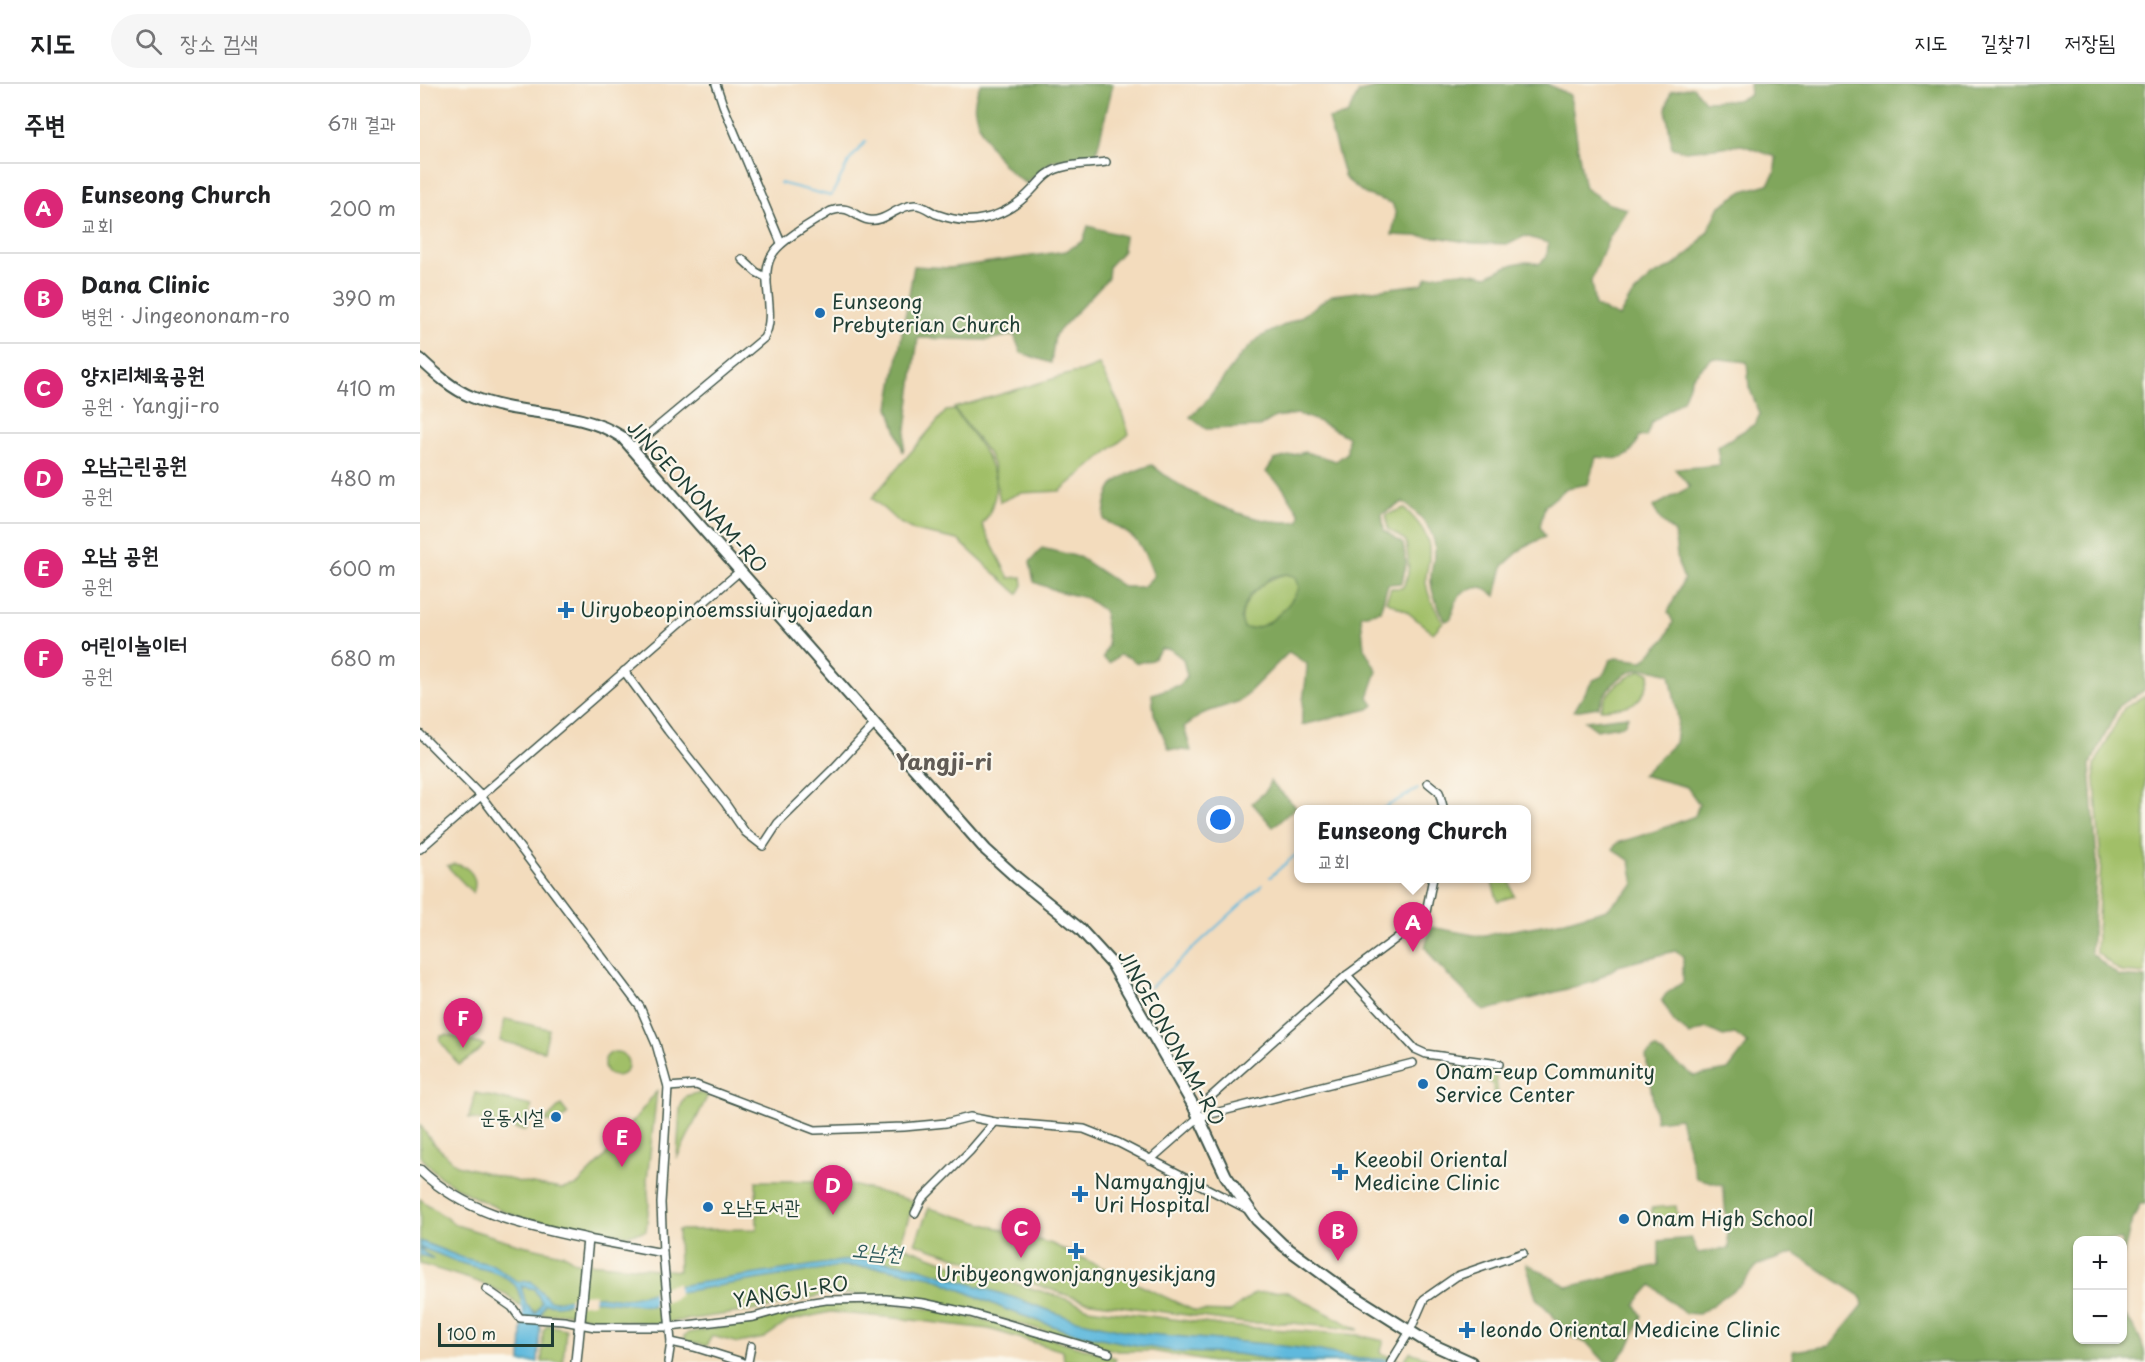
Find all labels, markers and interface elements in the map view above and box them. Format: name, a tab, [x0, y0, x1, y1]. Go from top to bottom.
search box	[111, 14, 531, 68]
text: 지도	[30, 20, 75, 63]
icon: search	[132, 25, 165, 58]
text: 장소 검색	[180, 25, 258, 58]
text: 지도	[1914, 25, 1948, 57]
text: 길찾기	[1981, 25, 2031, 57]
text: 저장됨	[2064, 25, 2115, 57]
text: 주변	[24, 104, 66, 143]
text: 6개 결과	[327, 108, 396, 138]
text: Eunseong Church	[81, 177, 271, 210]
text: A	[36, 193, 51, 223]
text: 200 m	[329, 193, 396, 223]
text: 교회	[81, 210, 113, 240]
text: Dana Clinic	[81, 267, 210, 300]
text: B	[37, 283, 50, 313]
text: 390 m	[332, 283, 396, 313]
place label: Eunseong Prebyterian Church	[832, 286, 1021, 339]
text: 병원 · Jingeononam-ro	[81, 300, 290, 330]
marker: Eunseong Prebyterian Church	[813, 306, 827, 320]
text: 양지리체육공원	[81, 357, 205, 390]
text: C	[36, 373, 51, 403]
text: 410 m	[336, 373, 396, 403]
text: 공원 · Yangji-ro	[81, 390, 220, 420]
street label: JINGEONONAM-RO	[621, 413, 775, 580]
text: 오남근린공원	[81, 447, 187, 480]
text: D	[36, 463, 51, 493]
text: 480 m	[331, 463, 396, 493]
text: 공원	[81, 480, 113, 510]
text: 오남 공원	[81, 537, 159, 570]
text: E	[37, 553, 50, 583]
text: 600 m	[328, 553, 396, 583]
text: 공원	[81, 570, 113, 600]
place label: Uiryobeopinoemssiuiryojaedan	[580, 594, 873, 624]
marker: Uiryobeopinoemssiuiryojaedan	[557, 601, 575, 619]
text: 어린이놀이터	[81, 627, 187, 660]
text: F	[38, 643, 49, 673]
text: 680 m	[330, 643, 396, 673]
text: 공원	[81, 660, 113, 690]
district label: Yangji-ri	[896, 744, 992, 777]
your location	[1206, 805, 1235, 834]
popup	[1294, 805, 1531, 883]
text: Eunseong Church	[1318, 813, 1507, 846]
text: 교회	[1318, 846, 1350, 876]
pin: A	[1394, 902, 1432, 952]
street label: JINGEONONAM-RO	[1111, 944, 1233, 1131]
pin: F	[444, 998, 483, 1048]
place label: Onam-eup Community Service Center	[1435, 1056, 1655, 1109]
marker: Onam-eup Community Service Center	[1416, 1077, 1430, 1091]
place label: 운동시설	[480, 1101, 544, 1131]
marker: 운동시설	[549, 1110, 563, 1124]
pin: E	[602, 1118, 642, 1167]
place label: Keeobil Oriental Medicine Clinic	[1354, 1144, 1508, 1197]
marker: Keeobil Oriental Medicine Clinic	[1331, 1163, 1349, 1181]
pin: D	[814, 1166, 852, 1215]
place label: Namyangju Uri Hospital	[1094, 1166, 1210, 1219]
marker: Namyangju Uri Hospital	[1071, 1185, 1089, 1203]
place label: 오남도서관	[720, 1191, 800, 1221]
marker: 오남도서관	[701, 1200, 715, 1214]
place label: Onam High School	[1636, 1203, 1814, 1233]
pin: C	[1002, 1208, 1040, 1258]
pin: B	[1318, 1212, 1358, 1261]
marker: Onam High School	[1617, 1212, 1631, 1226]
water label: 오남천	[851, 1232, 906, 1268]
map controls	[2073, 1236, 2127, 1344]
button: +	[2073, 1236, 2127, 1290]
marker: Uribyeongwonjangnyesikjang	[1067, 1242, 1085, 1260]
place label: Uribyeongwonjangnyesikjang	[936, 1258, 1216, 1288]
street label: YANGJI-RO	[731, 1267, 851, 1315]
button: −	[2073, 1290, 2127, 1344]
place label: Ieondo Oriental Medicine Clinic	[1480, 1314, 1780, 1344]
scale bar	[438, 1320, 554, 1348]
text: 100 m	[447, 1321, 496, 1345]
marker: Ieondo Oriental Medicine Clinic	[1458, 1321, 1476, 1339]

